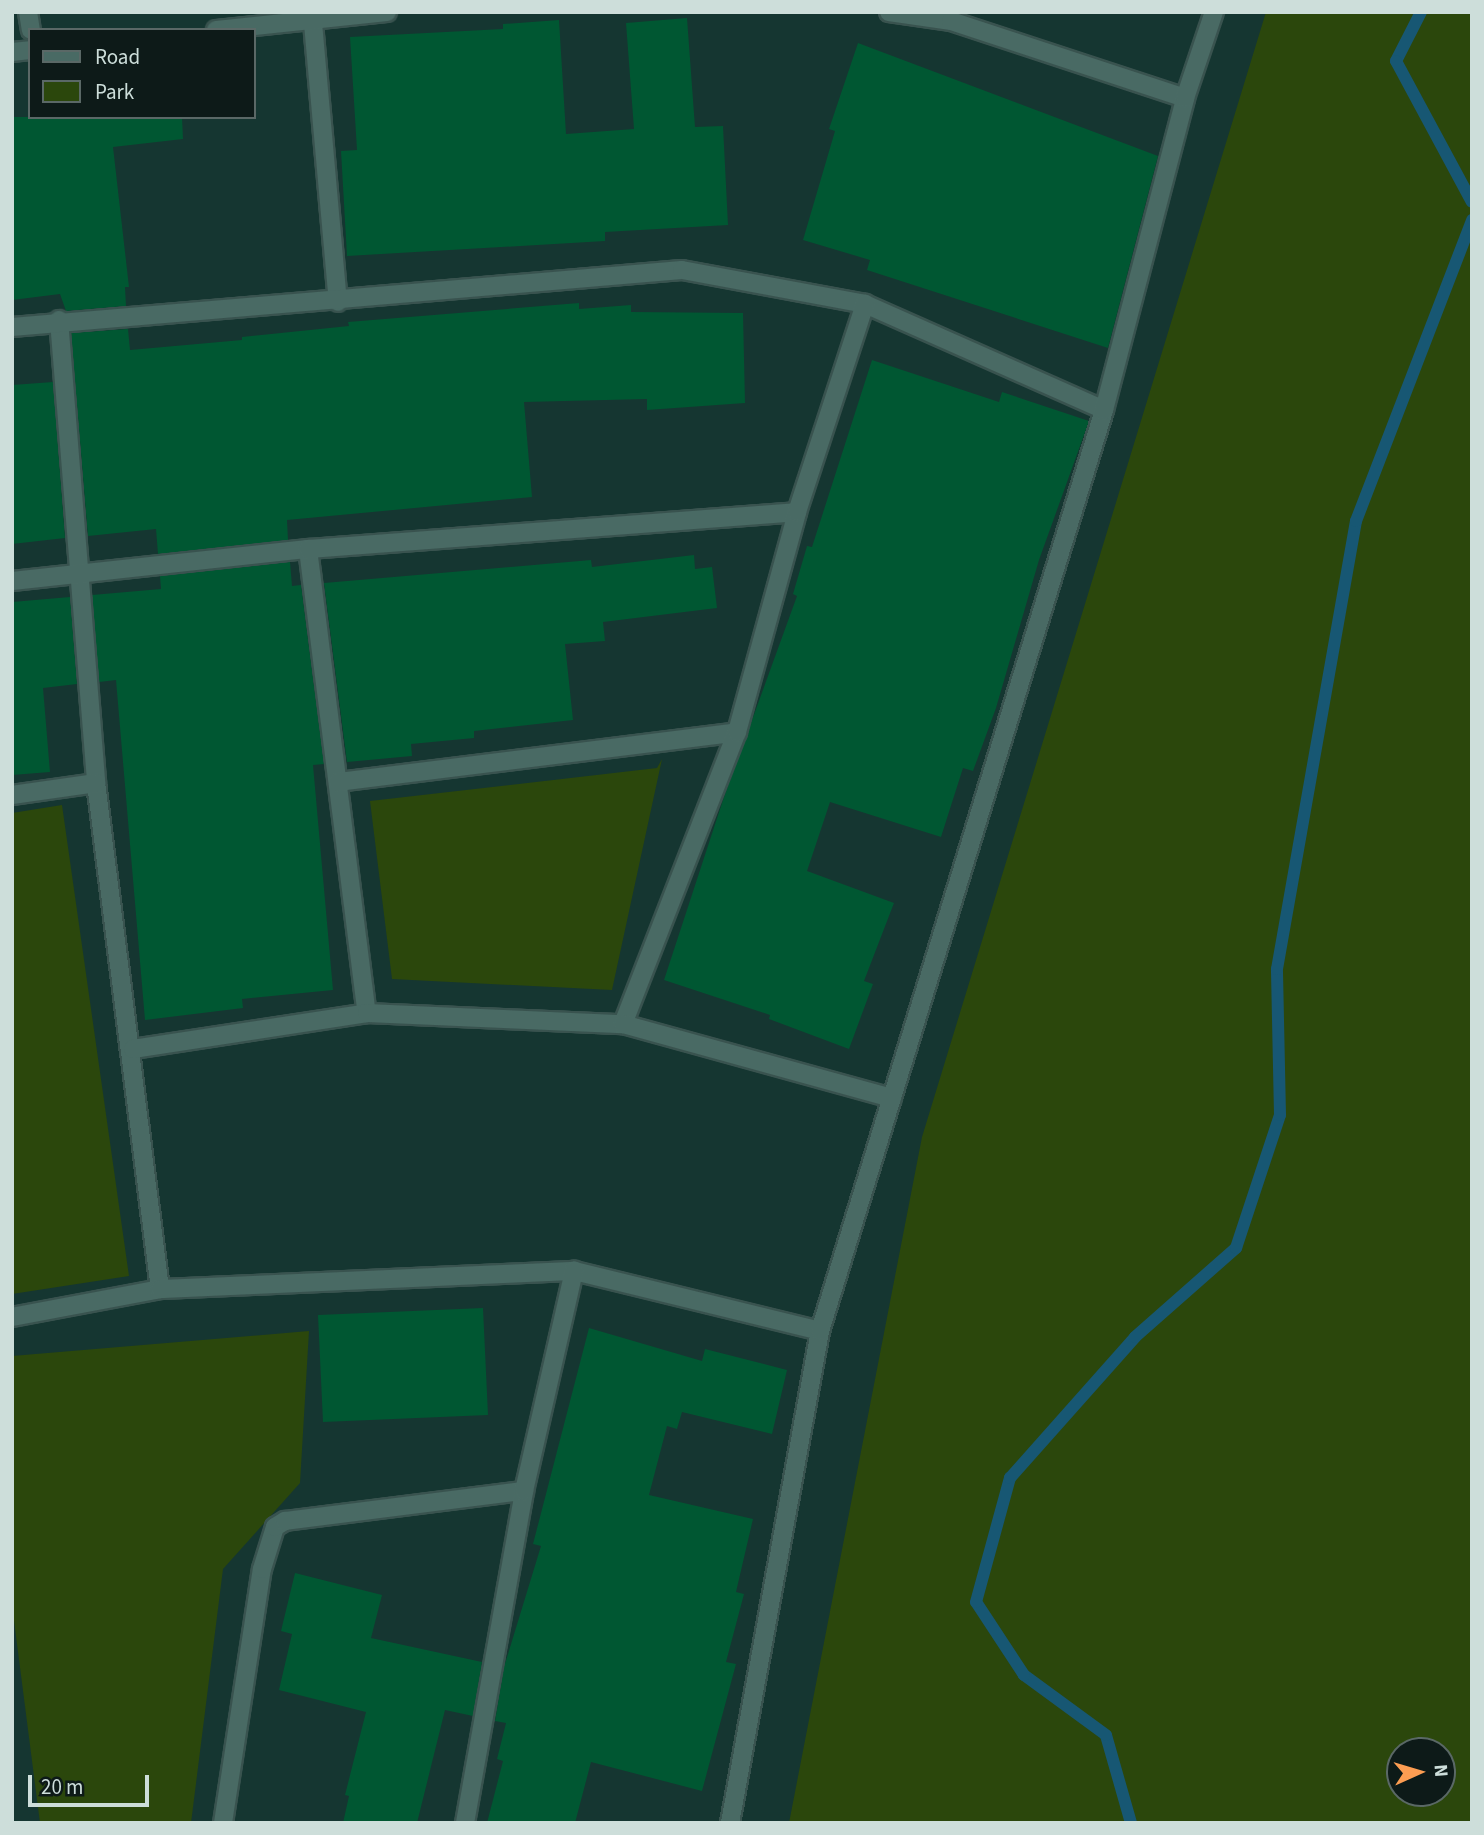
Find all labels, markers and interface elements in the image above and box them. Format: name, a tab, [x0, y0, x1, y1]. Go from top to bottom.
legend	[28, 28, 256, 119]
text: Road	[95, 42, 140, 72]
text: Park	[95, 77, 134, 107]
north arrow	[1386, 1737, 1456, 1807]
scale bar	[32, 1762, 152, 1806]
text: N	[1427, 1763, 1454, 1778]
text: 20 m	[41, 1772, 83, 1802]

